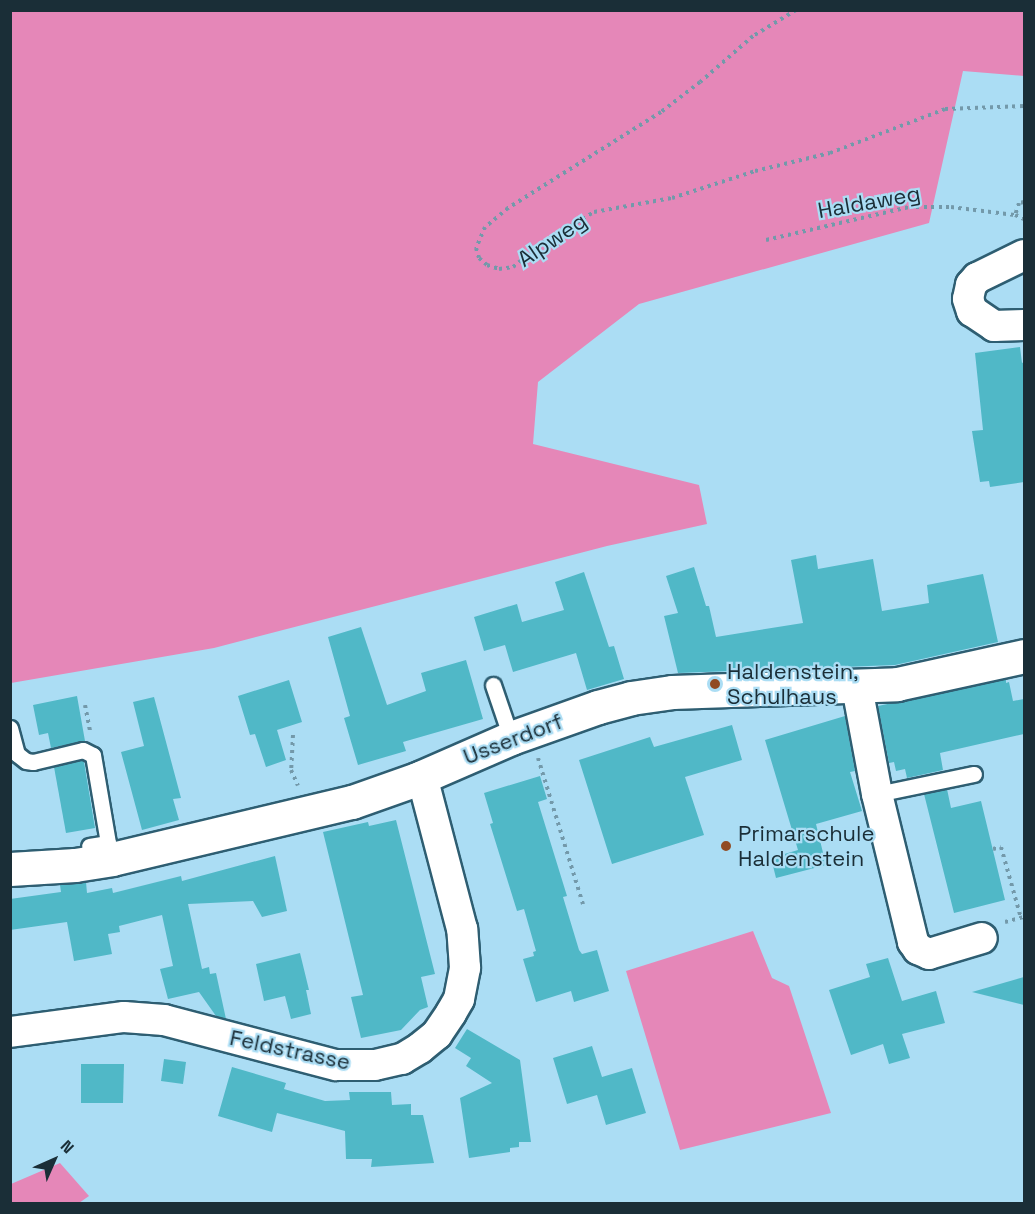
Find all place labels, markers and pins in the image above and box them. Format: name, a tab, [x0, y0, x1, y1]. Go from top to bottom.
place label: Haldenstein, Schulhaus	[727, 658, 859, 710]
marker: Haldenstein, Schulhaus	[708, 677, 722, 691]
place label: Primarschule Haldenstein	[738, 820, 874, 872]
marker: Primarschule Haldenstein	[719, 839, 733, 853]

